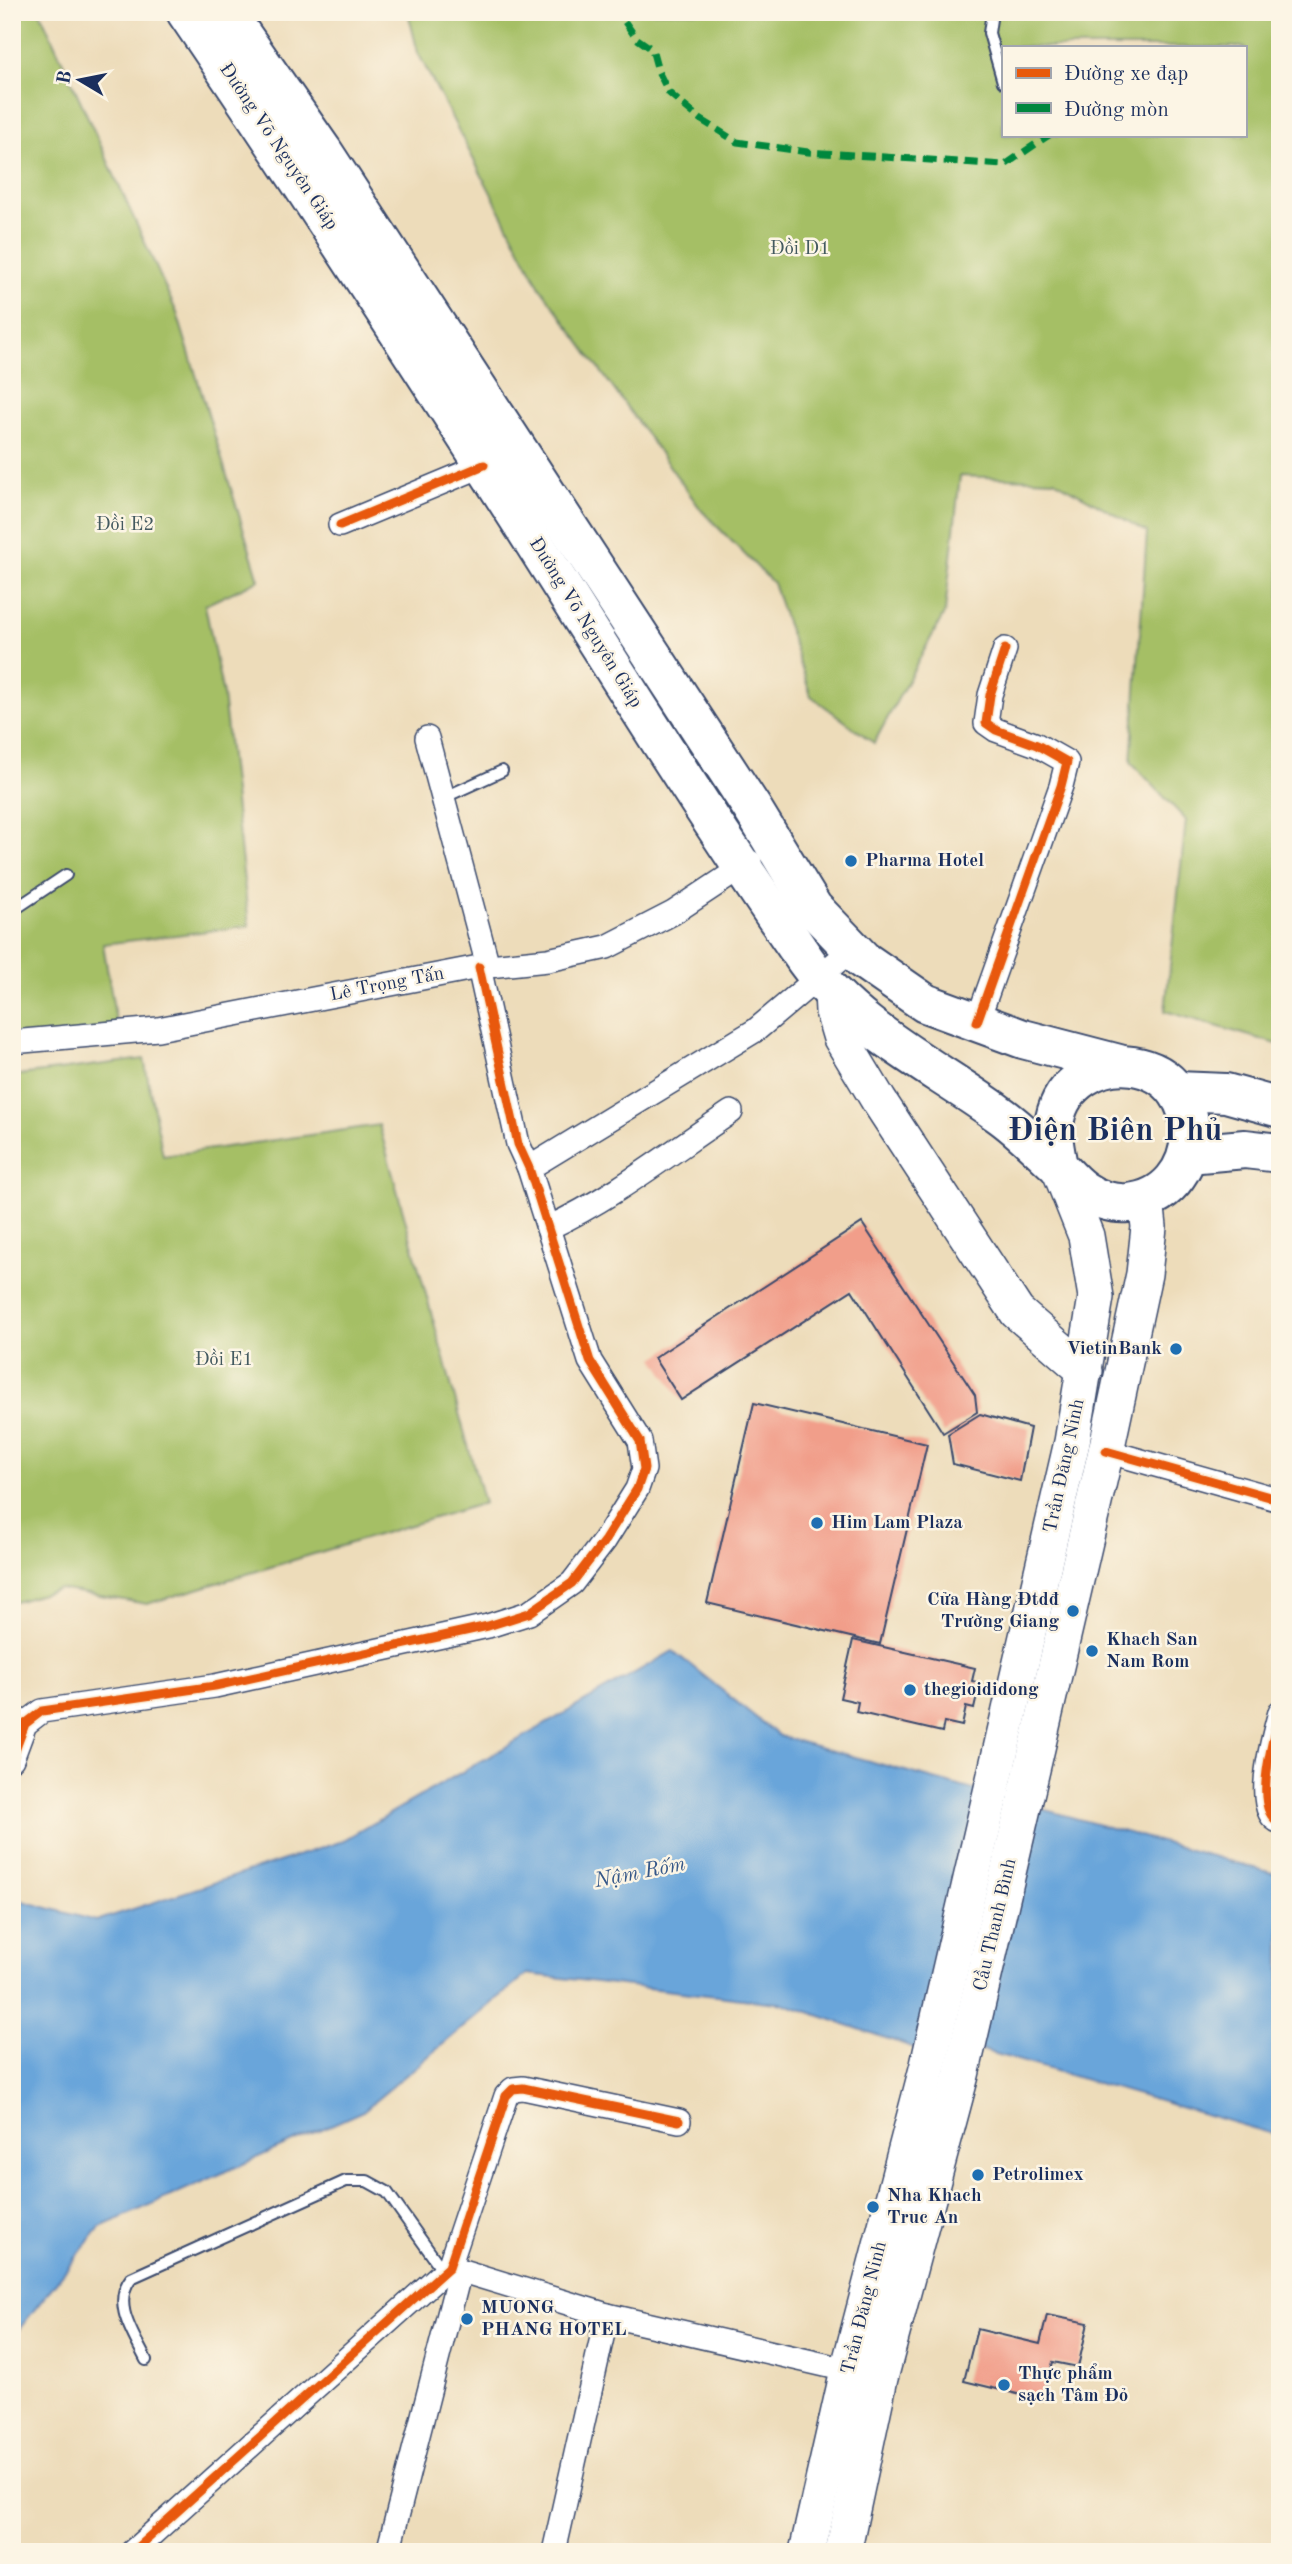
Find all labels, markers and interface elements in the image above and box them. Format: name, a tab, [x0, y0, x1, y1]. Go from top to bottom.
north arrow	[46, 46, 116, 116]
legend	[1002, 46, 1246, 136]
street label: Đường Võ Nguyên Giáp	[215, 60, 341, 234]
text: Đường xe đạp	[1064, 64, 1189, 85]
text: B	[55, 69, 76, 86]
text: Đường mòn	[1064, 100, 1169, 121]
park label: Đồi D1	[770, 237, 830, 259]
park label: Đồi E2	[96, 513, 154, 535]
street label: Đường Võ Nguyên Giáp	[525, 535, 645, 711]
place label: Pharma Hotel	[865, 852, 984, 871]
marker: Pharma Hotel	[843, 853, 859, 869]
street label: Lê Trọng Tấn	[328, 964, 446, 1005]
district label: Điện Biên Phủ	[1007, 1115, 1223, 1148]
place label: VietinBank	[1067, 1340, 1162, 1359]
marker: VietinBank	[1168, 1341, 1184, 1357]
park label: Đồi E1	[195, 1348, 253, 1370]
street label: Trần Đăng Ninh	[1039, 1397, 1088, 1535]
place label: Him Lam Plaza	[831, 1514, 963, 1533]
marker: Him Lam Plaza	[809, 1515, 825, 1531]
place label: Cửa Hàng Đtdđ Trường Giang	[927, 1591, 1059, 1632]
marker: Cửa Hàng Đtdđ Trường Giang	[1065, 1603, 1081, 1619]
place label: Khach San Nam Rom	[1106, 1631, 1198, 1672]
marker: Khach San Nam Rom	[1084, 1643, 1100, 1659]
place label: thegioididong	[924, 1681, 1039, 1700]
marker: thegioididong	[902, 1682, 918, 1698]
water label: Nậm Rốm	[592, 1854, 687, 1892]
street label: Cầu Thanh Bình	[969, 1856, 1021, 1993]
place label: Petrolimex	[992, 2166, 1084, 2185]
marker: Petrolimex	[970, 2167, 986, 2183]
place label: Nha Khach Truc An	[887, 2187, 982, 2228]
marker: Nha Khach Truc An	[865, 2199, 881, 2215]
street label: Trần Đăng Ninh	[836, 2239, 891, 2377]
place label: MUONG PHANG HOTEL	[481, 2299, 627, 2340]
marker: MUONG PHANG HOTEL	[459, 2311, 475, 2327]
place label: Thực phẩm sạch Tâm Đỏ	[1018, 2363, 1128, 2406]
marker: Thực phẩm sạch Tâm Đỏ	[996, 2377, 1012, 2393]

